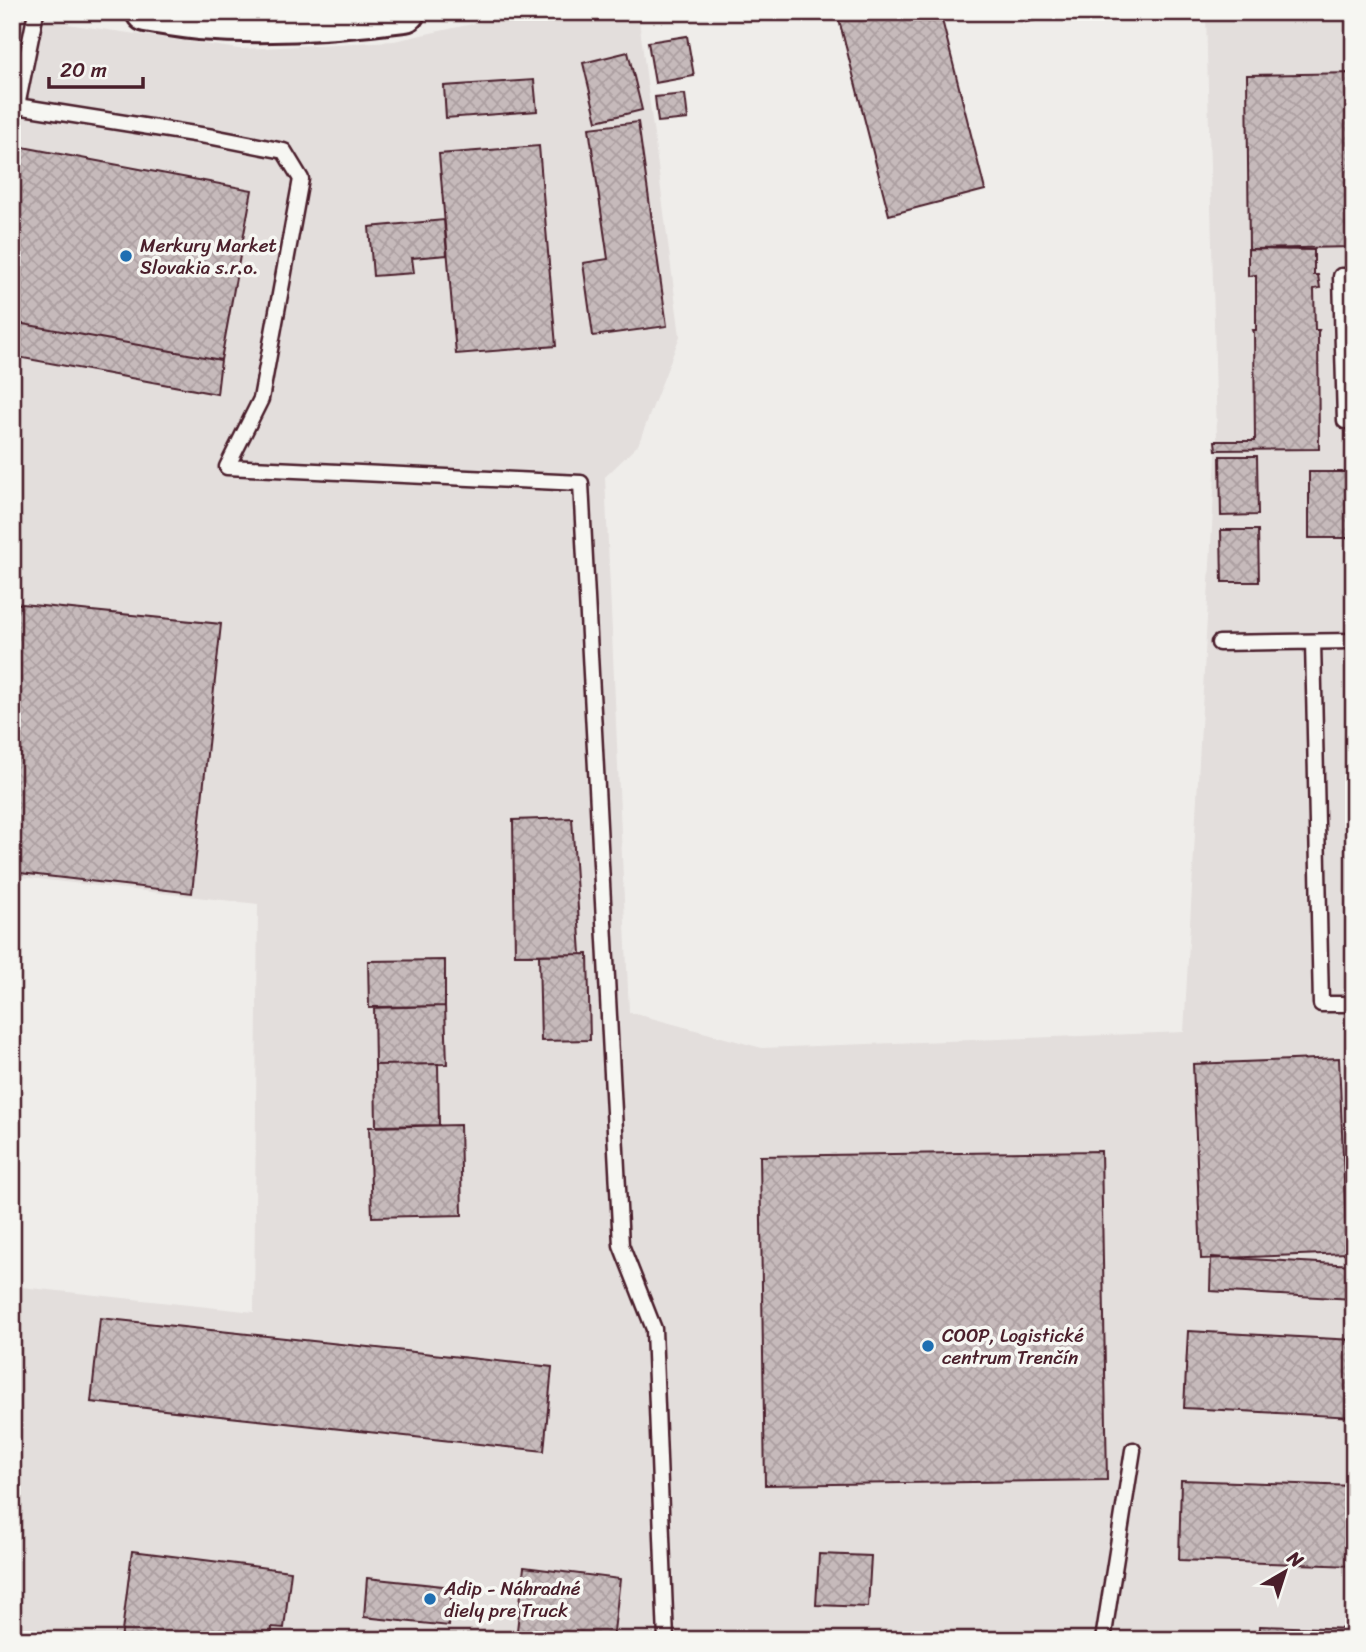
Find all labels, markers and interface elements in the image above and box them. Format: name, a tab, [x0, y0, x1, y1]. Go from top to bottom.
scale bar	[49, 46, 144, 90]
text: 20 m	[60, 51, 107, 89]
place label: Merkury Market Slovakia s.r.o.	[140, 229, 277, 284]
marker: Merkury Market Slovakia s.r.o.	[118, 248, 134, 264]
place label: COOP, Logistické centrum Trenčín	[942, 1319, 1084, 1374]
marker: COOP, Logistické centrum Trenčín	[920, 1338, 936, 1354]
north arrow	[1250, 1536, 1320, 1606]
text: N	[1279, 1542, 1312, 1577]
place label: Adip - Náhradné diely pre Truck	[443, 1572, 581, 1627]
marker: Adip - Náhradné diely pre Truck	[422, 1591, 438, 1607]

